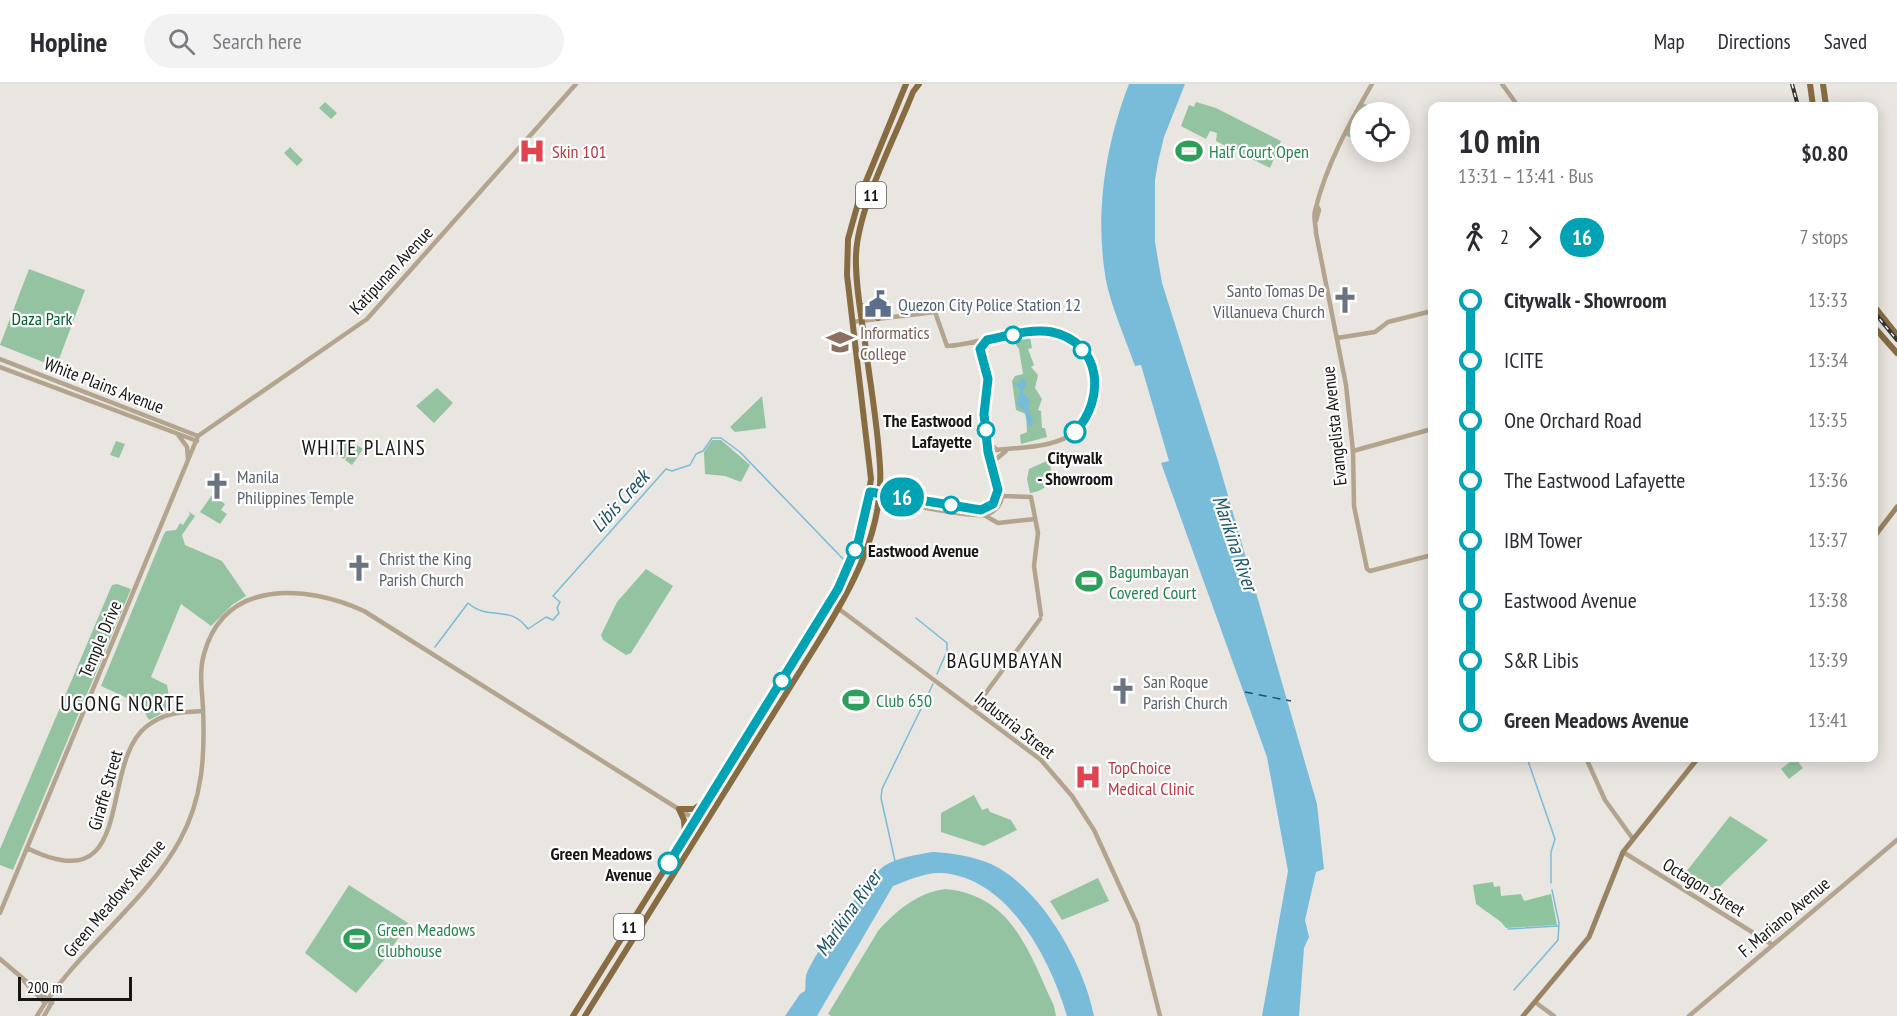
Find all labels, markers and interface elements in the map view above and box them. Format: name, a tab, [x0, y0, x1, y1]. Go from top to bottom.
search box	[144, 14, 564, 68]
text: Hopline	[30, 23, 108, 60]
icon: search	[165, 25, 198, 58]
text: Search here	[213, 27, 302, 55]
text: Map	[1654, 28, 1685, 55]
text: Directions	[1718, 28, 1791, 55]
text: Saved	[1824, 28, 1867, 55]
map controls	[1350, 102, 1410, 162]
button: locate	[1350, 102, 1410, 162]
text: 10 min	[1458, 119, 1540, 162]
hospital icon: Skin 101	[517, 136, 547, 166]
sports icon: Half Court Open	[1174, 136, 1204, 166]
text: $0.80	[1801, 139, 1848, 167]
place label: Skin 101	[552, 140, 607, 163]
place label: Half Court Open	[1209, 140, 1309, 163]
text: 13:31 – 13:41 · Bus	[1458, 163, 1593, 189]
road number: 11	[856, 182, 886, 208]
street label: Katipunan Avenue	[344, 221, 438, 319]
icon: walk	[1458, 221, 1491, 254]
icon: forward	[1518, 221, 1551, 254]
text: 2	[1500, 224, 1509, 250]
text: 16	[1572, 224, 1592, 251]
text: 7 stops	[1799, 224, 1848, 250]
place label: Santo Tomas De Villanueva Church	[1212, 279, 1325, 323]
church icon: Santo Tomas De Villanueva Church	[1330, 285, 1360, 315]
text: Citywalk - Showroom	[1504, 286, 1667, 314]
text: 13:33	[1808, 287, 1848, 313]
public building icon: Quezon City Police Station 12	[863, 289, 893, 319]
place label: Quezon City Police Station 12	[898, 293, 1081, 316]
park label: Daza Park	[12, 307, 72, 330]
place label: Informatics College	[860, 321, 930, 365]
unlabelled marker	[1004, 326, 1022, 344]
school or university icon: Informatics College	[825, 327, 855, 357]
unlabelled marker	[1073, 341, 1091, 359]
text: ICITE	[1504, 346, 1544, 374]
text: 13:34	[1808, 347, 1848, 373]
street label: White Plains Avenue	[41, 352, 167, 418]
street label: Evangelista Avenue	[1316, 365, 1352, 487]
text: One Orchard Road	[1504, 406, 1642, 434]
text: 13:35	[1808, 407, 1848, 433]
place label: The Eastwood Lafayette	[883, 409, 972, 453]
marker: The Eastwood Lafayette	[977, 421, 995, 439]
marker: Citywalk - Showroom	[1064, 421, 1086, 443]
district label: WHITE PLAINS	[302, 434, 426, 461]
place label: Citywalk - Showroom	[1037, 446, 1113, 490]
water label: Libis Creek	[585, 463, 656, 538]
place label: Manila Philippines Temple	[237, 465, 354, 509]
text: The Eastwood Lafayette	[1504, 466, 1685, 494]
text: 13:36	[1808, 467, 1848, 493]
church icon: Manila Philippines Temple	[202, 471, 232, 501]
line badge: 16	[875, 478, 929, 516]
text: 16	[892, 484, 912, 511]
water label: Marikina River	[1207, 492, 1264, 596]
unlabelled marker	[942, 496, 960, 514]
text: IBM Tower	[1504, 526, 1582, 554]
text: 13:37	[1808, 527, 1848, 553]
place label: Eastwood Avenue	[868, 539, 979, 562]
marker: Eastwood Avenue	[846, 541, 864, 559]
place label: Christ the King Parish Church	[379, 547, 471, 591]
church icon: Christ the King Parish Church	[344, 553, 374, 583]
place label: Bagumbayan Covered Court	[1109, 560, 1196, 604]
sports icon: Bagumbayan Covered Court	[1074, 566, 1104, 596]
text: Eastwood Avenue	[1504, 586, 1637, 614]
text: 13:38	[1808, 587, 1848, 613]
street label: Temple Drive	[74, 597, 126, 681]
text: S&R Libis	[1504, 646, 1579, 674]
district label: BAGUMBAYAN	[946, 647, 1064, 674]
text: 13:39	[1808, 647, 1848, 673]
place label: San Roque Parish Church	[1143, 670, 1228, 714]
unlabelled marker	[773, 672, 791, 690]
church icon: San Roque Parish Church	[1108, 676, 1138, 706]
sports icon: Club 650	[841, 685, 871, 715]
street label: Industria Street	[970, 686, 1060, 764]
place label: Club 650	[876, 689, 932, 712]
district label: UGONG NORTE	[60, 690, 186, 717]
text: Green Meadows Avenue	[1504, 706, 1689, 734]
text: 13:41	[1808, 707, 1848, 733]
street label: Giraffe Street	[83, 747, 127, 833]
place label: TopChoice Medical Clinic	[1108, 756, 1195, 800]
hospital icon: TopChoice Medical Clinic	[1073, 762, 1103, 792]
street label: Green Meadows Avenue	[58, 834, 170, 962]
place label: Green Meadows Avenue	[550, 842, 652, 886]
marker: Green Meadows Avenue	[658, 852, 680, 874]
street label: Octagon Street	[1658, 853, 1750, 921]
water label: Marikina River	[809, 863, 889, 961]
street label: F. Mariano Avenue	[1734, 872, 1834, 962]
road number: 11	[614, 914, 644, 940]
place label: Green Meadows Clubhouse	[377, 918, 475, 962]
sports icon: Green Meadows Clubhouse	[342, 924, 372, 954]
scale bar	[18, 974, 132, 1002]
text: 200 m	[27, 977, 62, 997]

